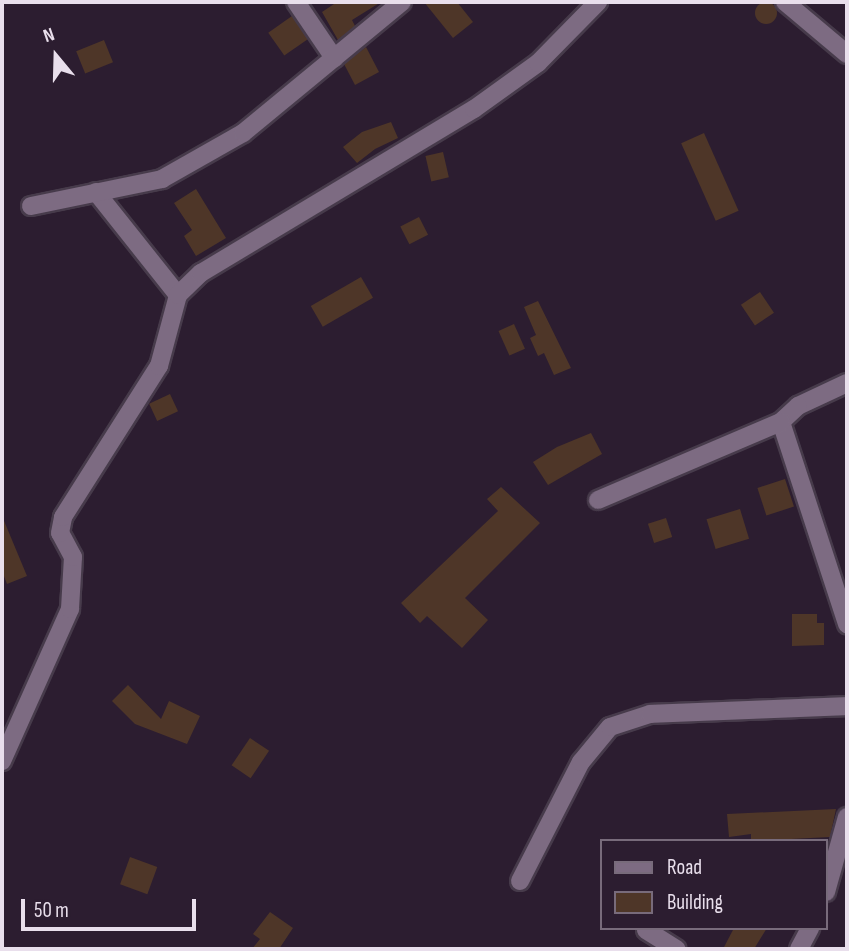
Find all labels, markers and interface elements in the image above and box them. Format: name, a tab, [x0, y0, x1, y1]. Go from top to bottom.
north arrow	[21, 21, 91, 91]
text: N	[40, 23, 58, 48]
legend	[600, 839, 828, 930]
text: Road	[667, 855, 702, 880]
scale bar	[24, 884, 200, 928]
text: Building	[667, 890, 723, 915]
text: 50 m	[34, 898, 69, 923]

